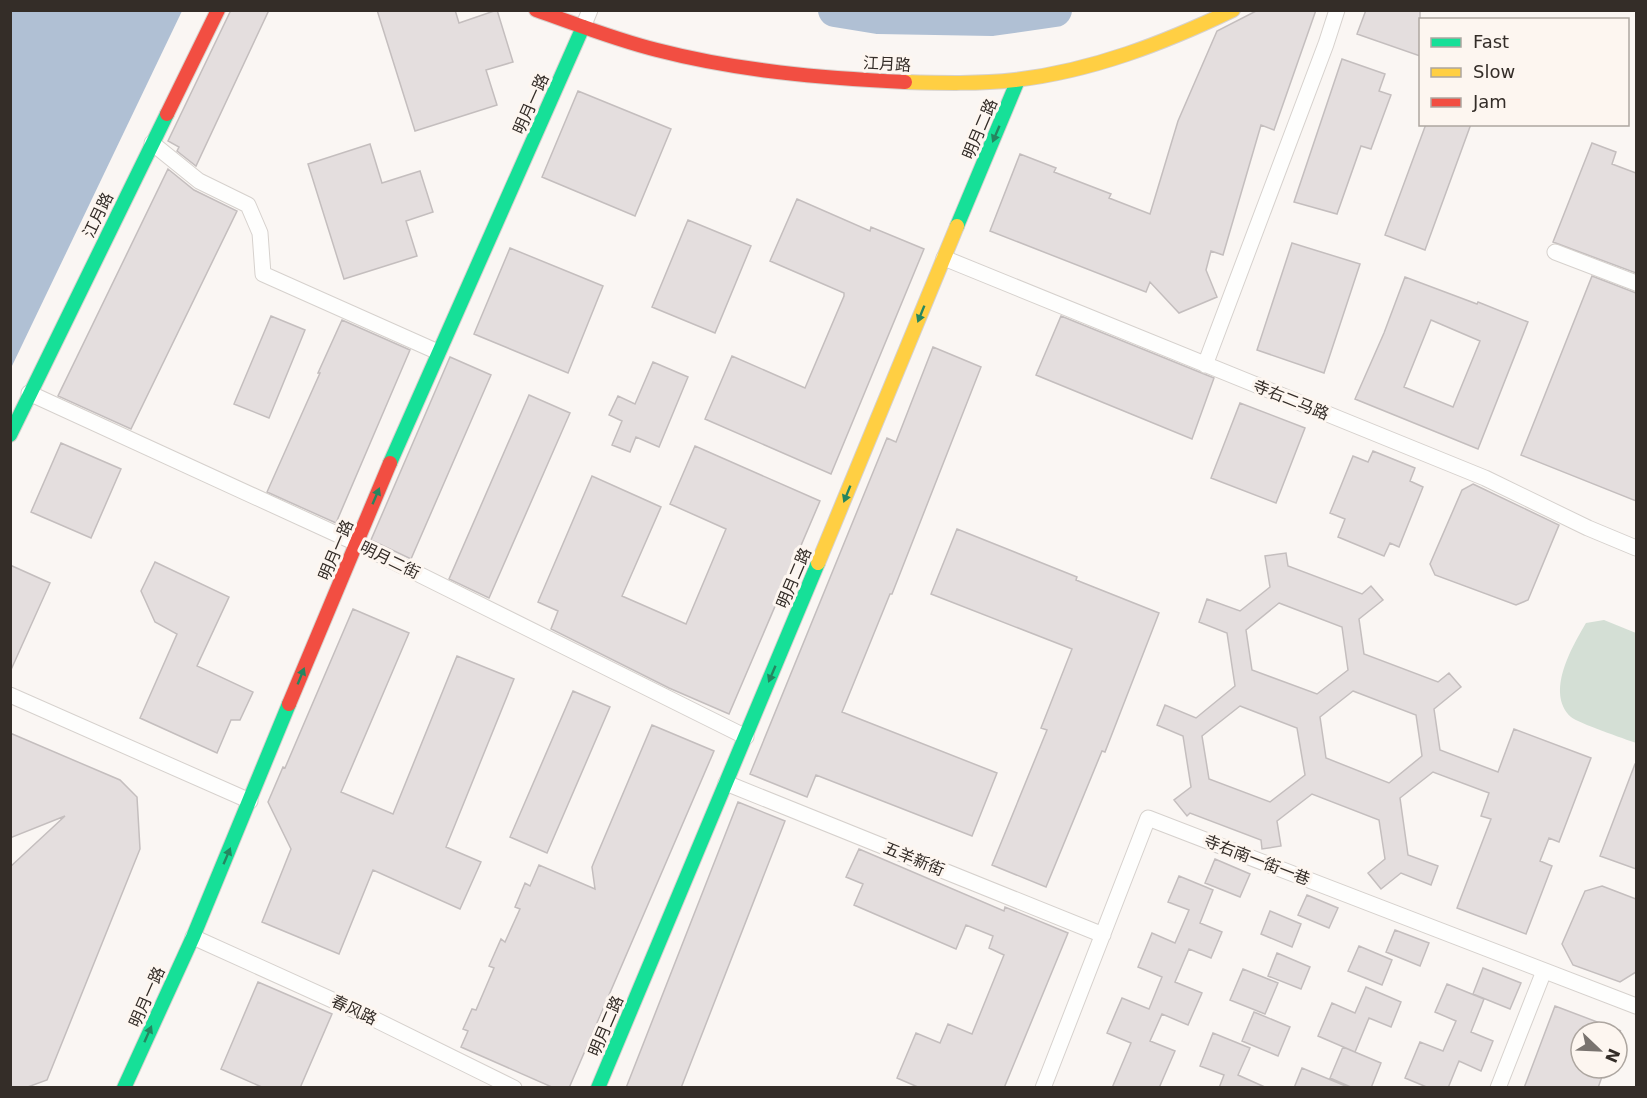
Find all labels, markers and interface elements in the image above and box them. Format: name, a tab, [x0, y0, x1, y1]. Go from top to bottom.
legend	[1419, 18, 1629, 126]
text: Fast	[1473, 31, 1509, 52]
street label: 江月路	[863, 53, 911, 75]
text: Slow	[1473, 61, 1515, 82]
street label: 明月一路	[509, 71, 553, 137]
text: Jam	[1472, 91, 1507, 112]
street label: 明月二路	[959, 96, 1001, 162]
one-way arrow	[991, 125, 1001, 143]
street label: 江月路	[79, 189, 117, 241]
one-way arrow	[916, 305, 925, 323]
street label: 寺右二马路	[1250, 376, 1332, 424]
one-way arrow	[842, 486, 852, 504]
one-way arrow	[372, 487, 381, 504]
street label: 明月一路	[315, 517, 357, 583]
street label: 明月二街	[357, 537, 423, 583]
street label: 明月二路	[773, 545, 815, 611]
one-way arrow	[296, 666, 306, 684]
one-way arrow	[767, 666, 777, 684]
street label: 寺右南一街一巷	[1201, 831, 1313, 889]
street label: 五羊新街	[881, 838, 947, 880]
one-way arrow	[222, 846, 232, 864]
street label: 明月一路	[125, 964, 169, 1030]
street label: 春风路	[328, 991, 380, 1029]
street label: 明月二路	[585, 993, 627, 1059]
north arrow	[1569, 1020, 1629, 1080]
one-way arrow	[144, 1026, 153, 1043]
text: N	[1601, 1046, 1624, 1066]

